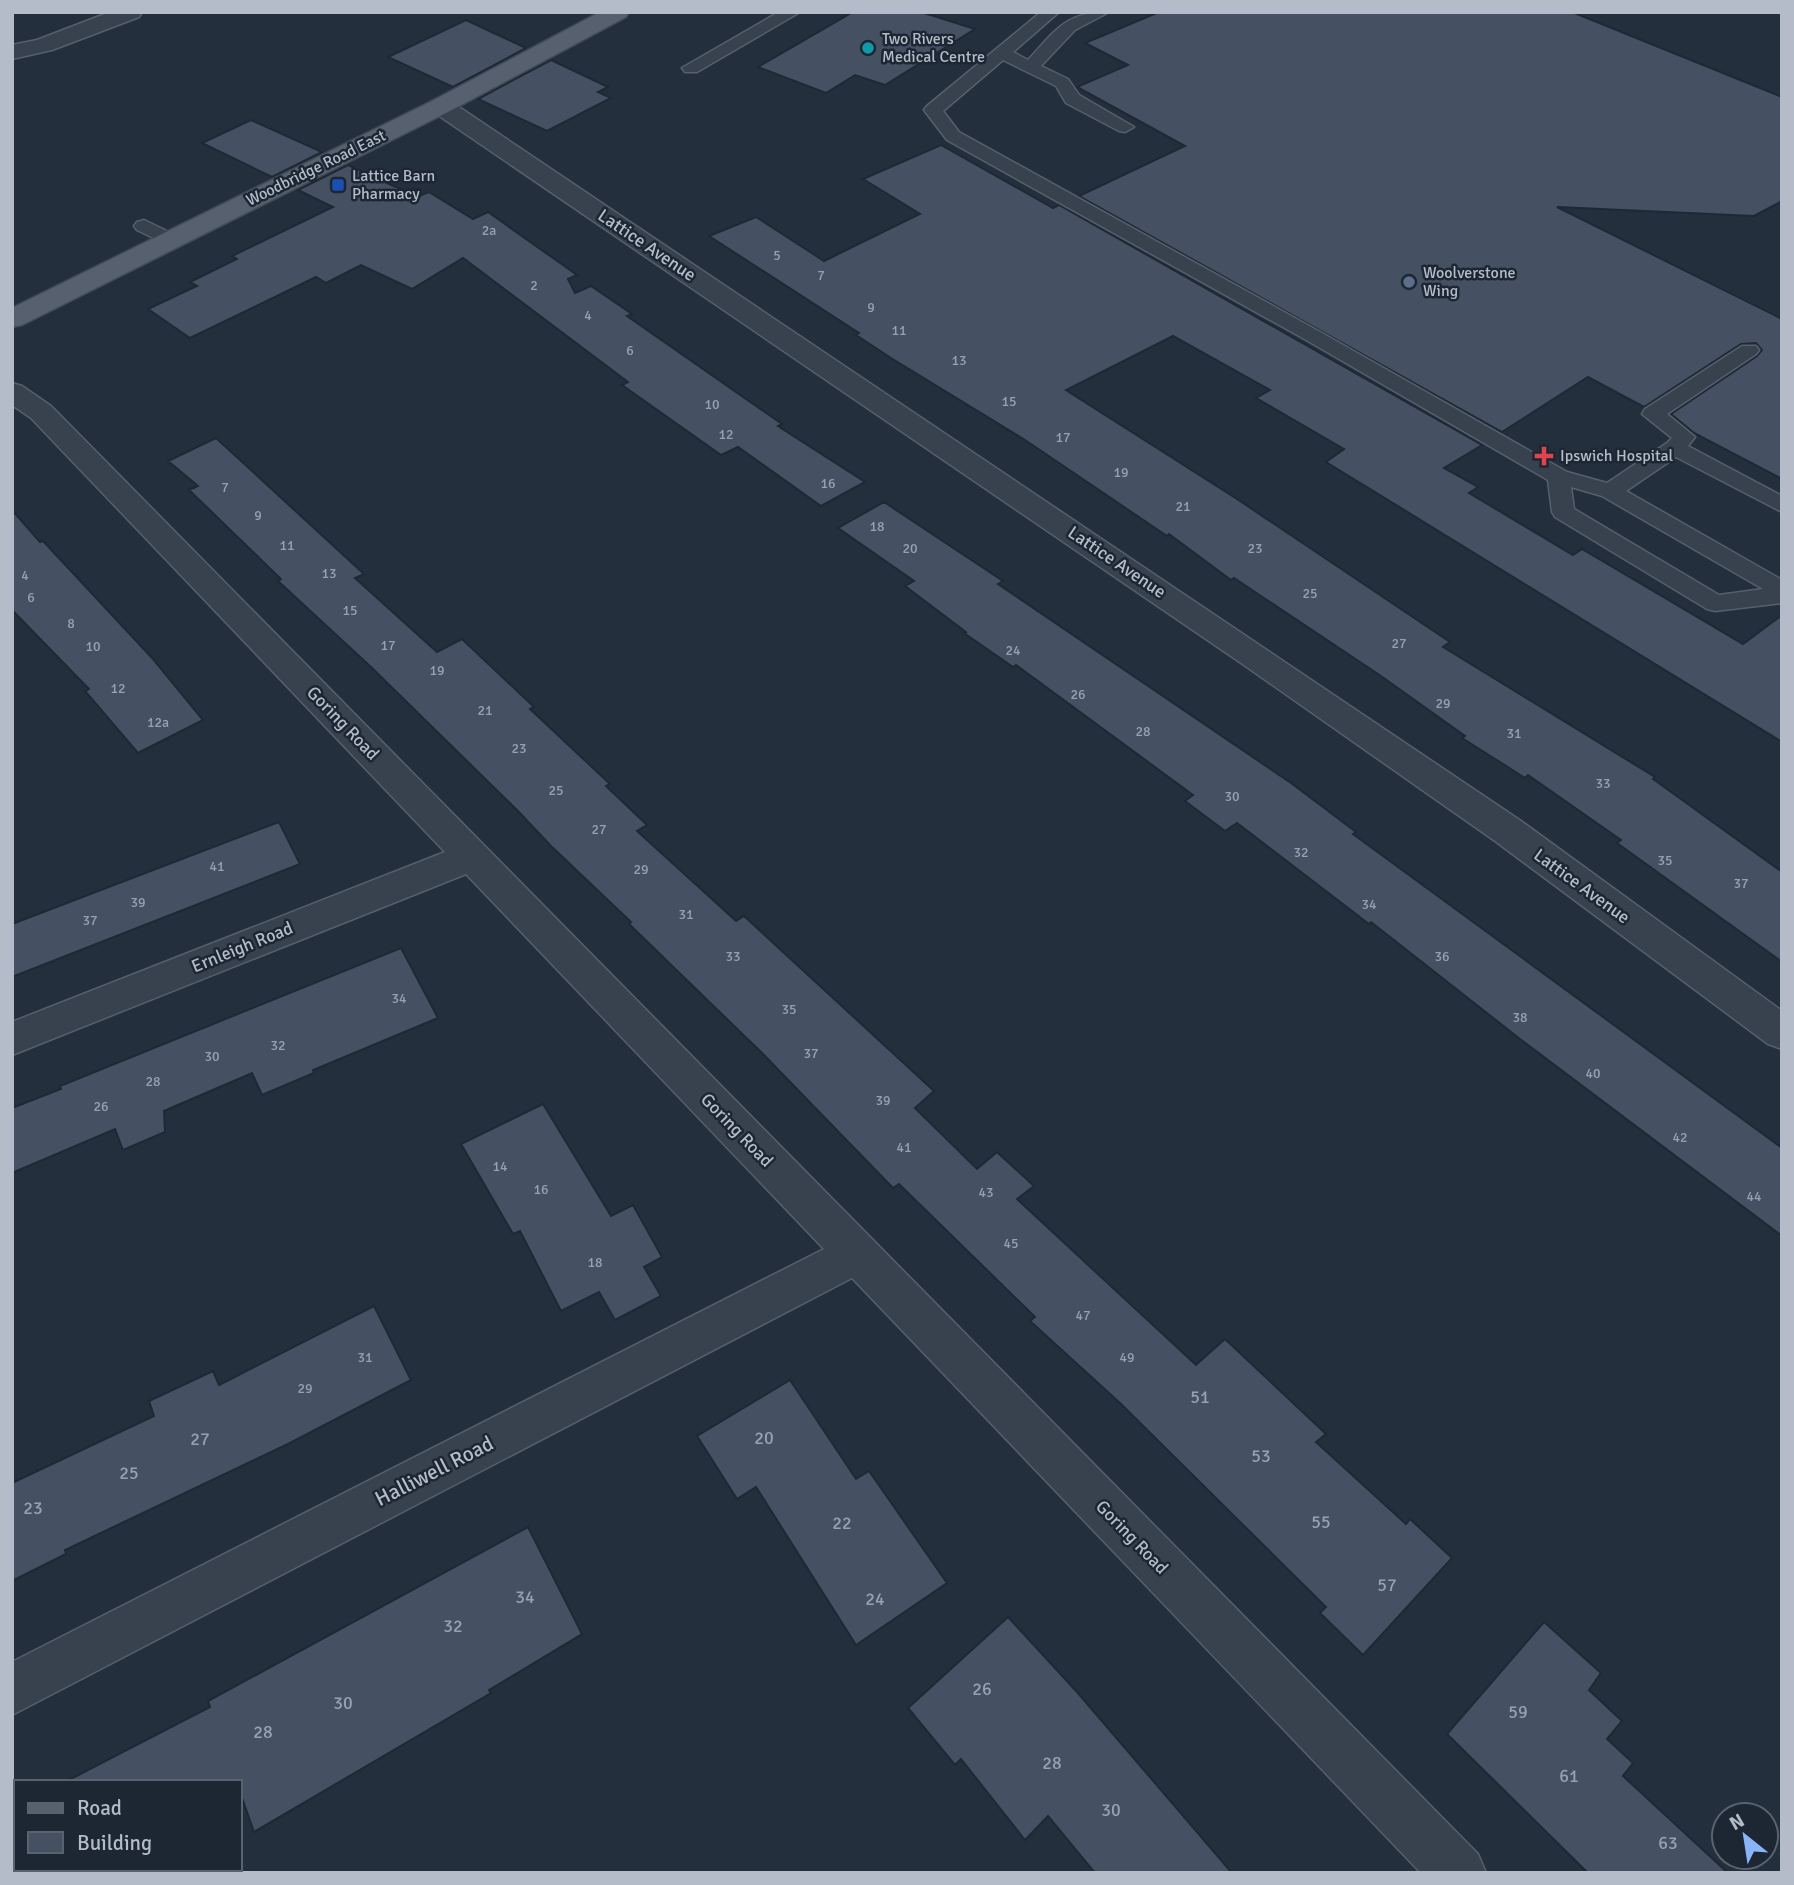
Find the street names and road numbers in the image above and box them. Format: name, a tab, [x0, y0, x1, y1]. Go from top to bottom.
street label: Woodbridge Road East	[243, 125, 389, 211]
street label: Lattice Avenue	[594, 204, 700, 286]
street label: Lattice Avenue	[1064, 521, 1170, 603]
street label: Goring Road	[302, 681, 384, 765]
street label: Lattice Avenue	[1530, 844, 1634, 928]
street label: Ernleigh Road	[188, 917, 296, 977]
street label: Goring Road	[696, 1088, 778, 1172]
street label: Halliwell Road	[370, 1430, 498, 1512]
street label: Goring Road	[1091, 1495, 1173, 1579]

